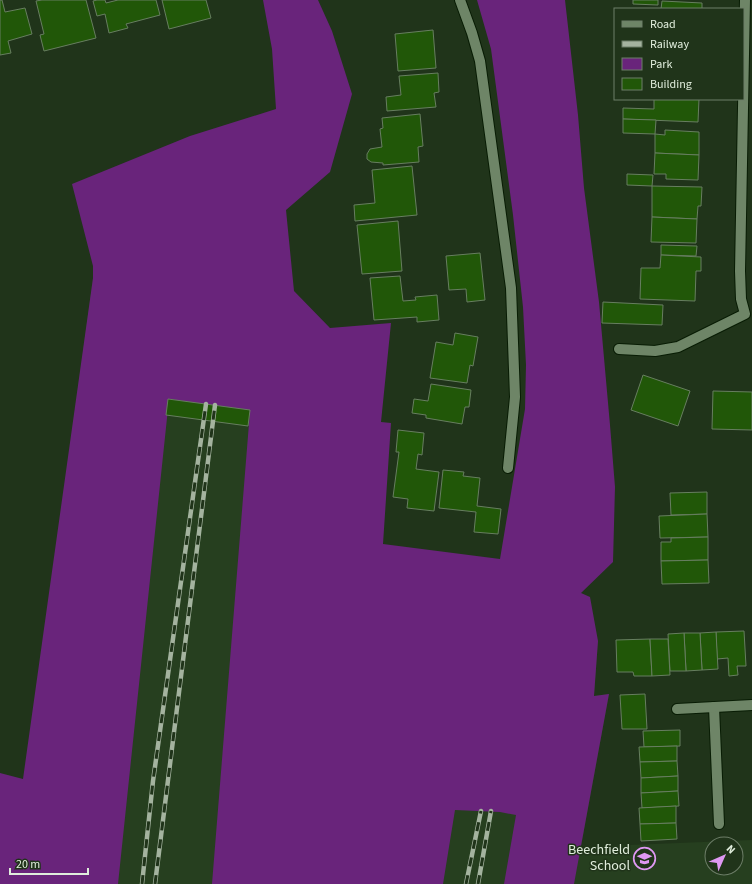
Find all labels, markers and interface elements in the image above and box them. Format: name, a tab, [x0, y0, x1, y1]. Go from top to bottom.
legend	[614, 8, 744, 100]
text: Road	[650, 16, 676, 33]
text: Railway	[650, 36, 689, 53]
text: Park	[650, 56, 672, 73]
text: Building	[650, 76, 692, 93]
north arrow	[704, 836, 744, 876]
place label: Beechfield School	[568, 840, 630, 876]
text: N	[723, 841, 739, 857]
school or university icon: Beechfield School	[632, 845, 658, 871]
scale bar	[10, 850, 88, 876]
text: 20 m	[16, 856, 40, 873]

